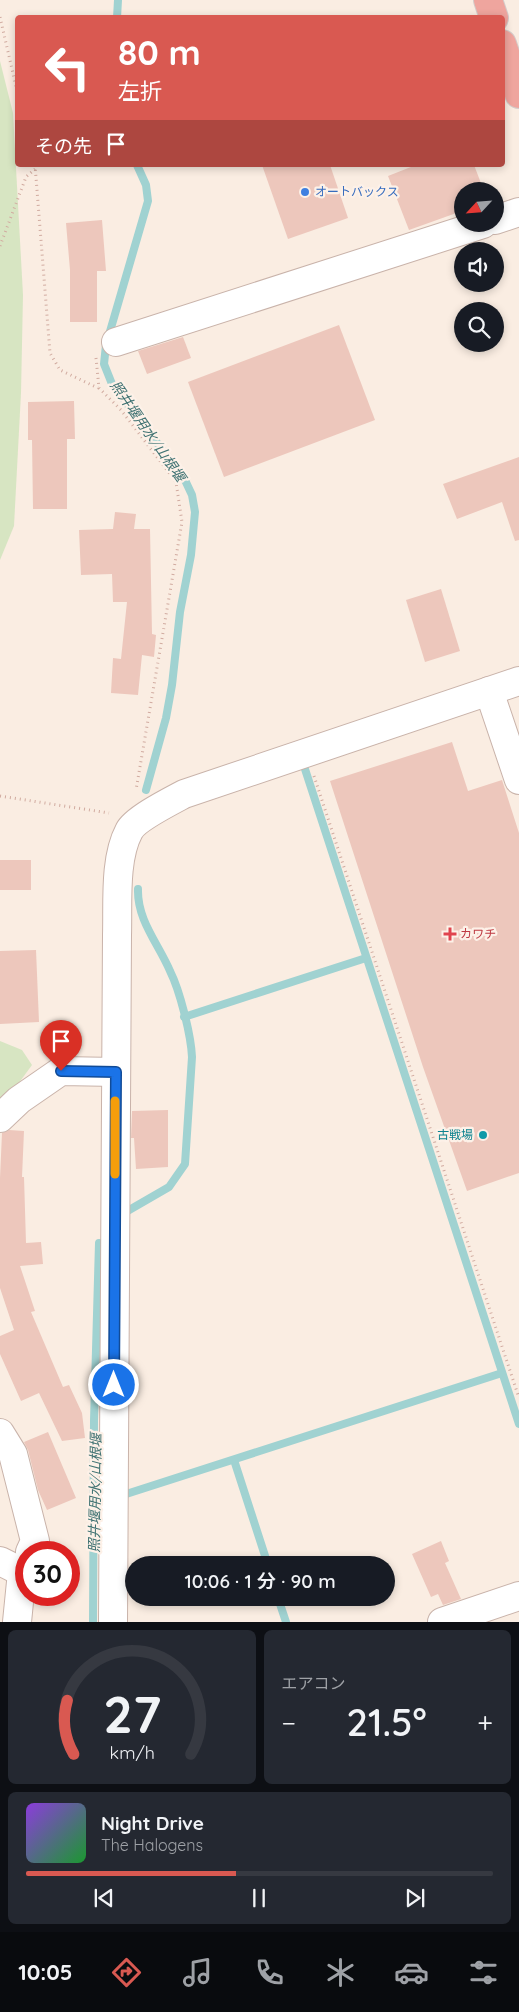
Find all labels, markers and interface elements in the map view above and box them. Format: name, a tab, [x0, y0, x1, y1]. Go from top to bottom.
text: 80 m	[118, 30, 201, 74]
icon: left	[35, 35, 100, 100]
text: 左折	[118, 77, 162, 105]
icon: arrive	[102, 130, 130, 158]
text: その先	[35, 134, 92, 158]
north arrow	[454, 182, 504, 232]
map controls	[454, 182, 504, 352]
place label: オートバックス	[315, 184, 399, 199]
marker: オートバックス	[299, 186, 311, 198]
button: sound	[454, 242, 504, 292]
button: search	[454, 302, 504, 352]
water label: 照井堰用水/山根堰	[106, 377, 191, 487]
place label: カワチ	[460, 926, 496, 941]
marker: カワチ	[444, 928, 456, 940]
pin	[40, 1020, 82, 1071]
icon: arrive	[47, 1027, 75, 1055]
place label: 古戦場	[437, 1127, 473, 1142]
marker: 古戦場	[477, 1129, 489, 1141]
position arrow	[87, 1358, 139, 1410]
water label: 照井堰用水/山根堰	[85, 1430, 105, 1553]
speed limit sign: 30	[15, 1541, 80, 1606]
text: 10:06 · 1 分 · 90 m	[184, 1569, 336, 1593]
text: エアコン	[282, 1673, 346, 1693]
text: 27	[103, 1681, 161, 1746]
text: 21.5°	[347, 1698, 427, 1746]
text: −	[282, 1705, 296, 1740]
text: +	[477, 1705, 493, 1740]
text: km/h	[109, 1741, 154, 1763]
text: Night Drive	[101, 1811, 204, 1835]
text: The Halogens	[101, 1835, 203, 1855]
icon: previous	[90, 1884, 118, 1912]
icon: pause	[245, 1884, 273, 1912]
icon: next	[401, 1884, 429, 1912]
icon: directions	[109, 1955, 144, 1990]
icon: music	[180, 1955, 215, 1990]
icon: phone	[252, 1955, 287, 1990]
icon: climate	[323, 1955, 358, 1990]
icon: car	[394, 1955, 429, 1990]
icon: filters	[466, 1955, 501, 1990]
text: 10:05	[18, 1958, 72, 1986]

